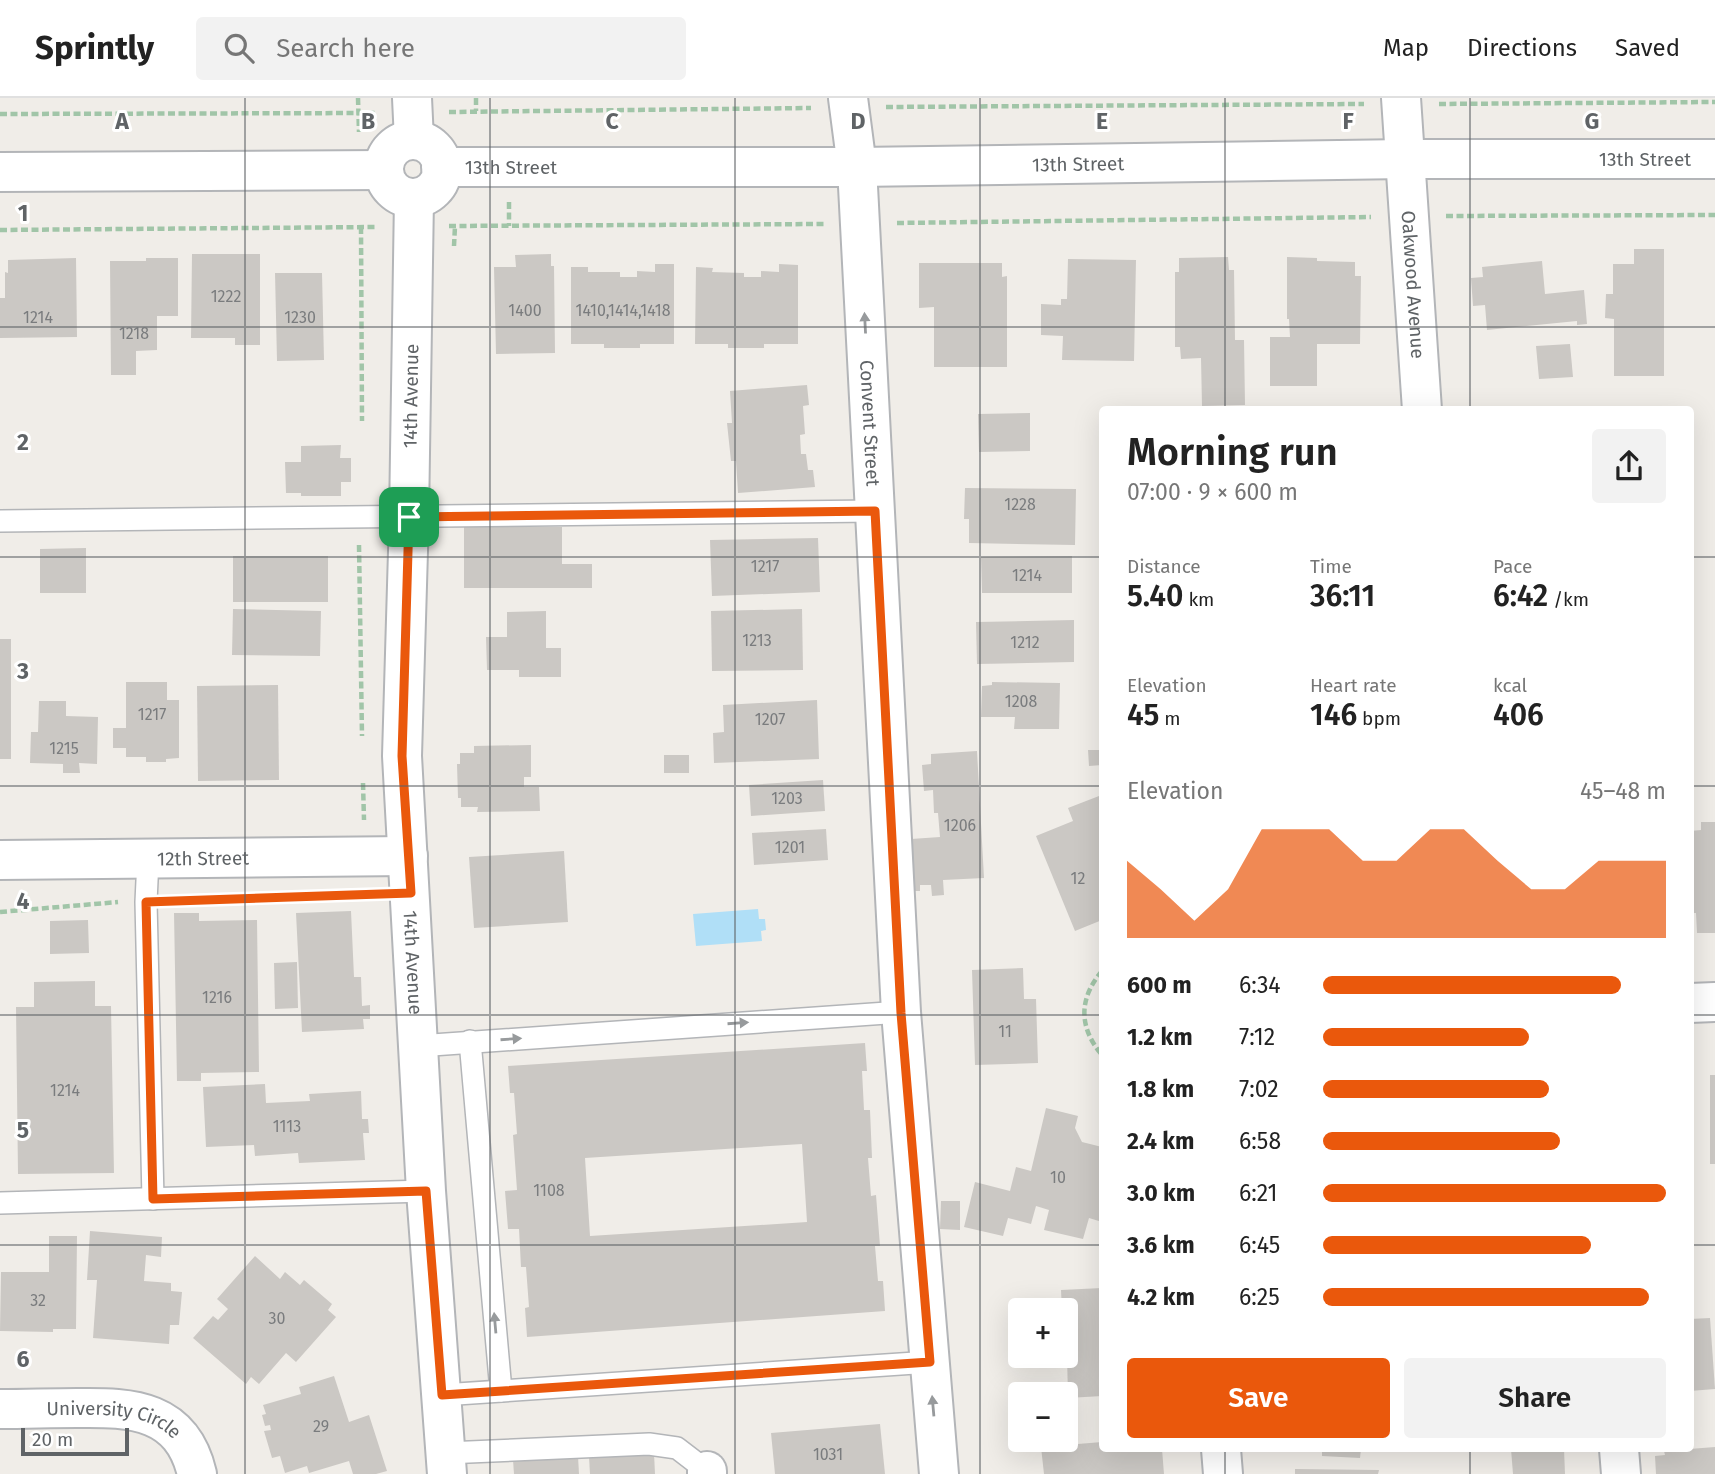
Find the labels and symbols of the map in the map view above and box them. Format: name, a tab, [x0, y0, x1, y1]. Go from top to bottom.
text: A	[114, 107, 129, 135]
text: B	[361, 107, 375, 135]
text: C	[605, 107, 619, 135]
text: D	[851, 107, 866, 135]
text: E	[1096, 107, 1108, 135]
text: F	[1342, 107, 1354, 135]
text: G	[1585, 107, 1599, 135]
street label: 13th Street	[1599, 148, 1691, 171]
street label: 13th Street	[1032, 152, 1124, 176]
street label: 13th Street	[465, 156, 557, 179]
text: 1	[18, 199, 28, 227]
street label: Oakwood Avenue	[1397, 210, 1430, 359]
house number: 1222	[211, 287, 241, 306]
house number: 1400	[508, 301, 542, 320]
house number: 1410,1414,1418	[575, 301, 671, 320]
house number: 1214	[23, 308, 53, 327]
house number: 1230	[284, 308, 316, 327]
one-way arrow	[859, 312, 870, 334]
house number: 1218	[119, 324, 149, 343]
street label: 14th Avenue	[399, 344, 423, 448]
street label: Convent Street	[856, 359, 885, 487]
text: 2	[17, 428, 29, 456]
pin	[379, 487, 439, 547]
house number: 1228	[1004, 495, 1036, 514]
house number: 1217	[751, 557, 779, 576]
house number: 1214	[1012, 566, 1042, 585]
house number: 1213	[742, 631, 772, 650]
house number: 1212	[1010, 633, 1040, 652]
text: 3	[16, 657, 29, 685]
house number: 1208	[1005, 692, 1037, 711]
house number: 1217	[138, 705, 166, 724]
house number: 1207	[755, 710, 785, 729]
house number: 1215	[49, 739, 79, 758]
house number: 1203	[771, 789, 803, 808]
house number: 1206	[944, 816, 976, 835]
house number: 1201	[775, 838, 805, 857]
street label: 12th Street	[157, 846, 249, 870]
house number: 12	[1071, 869, 1085, 888]
text: 4	[17, 887, 30, 915]
street label: 14th Avenue	[399, 910, 428, 1015]
house number: 1216	[202, 988, 232, 1007]
one-way arrow	[727, 1018, 749, 1029]
house number: 11	[998, 1022, 1012, 1041]
one-way arrow	[500, 1033, 522, 1044]
house number: 1214	[50, 1081, 80, 1100]
text: 5	[17, 1116, 29, 1144]
house number: 1113	[273, 1117, 301, 1136]
house number: 10	[1050, 1168, 1066, 1187]
house number: 1108	[533, 1181, 565, 1200]
house number: 32	[30, 1291, 46, 1310]
house number: 30	[269, 1309, 286, 1328]
one-way arrow	[489, 1311, 500, 1333]
text: 6	[17, 1345, 30, 1373]
one-way arrow	[927, 1395, 938, 1417]
street label: University Circle	[46, 1396, 187, 1443]
house number: 29	[313, 1417, 329, 1436]
scale bar	[21, 1425, 130, 1457]
house number: 1031	[813, 1445, 843, 1464]

